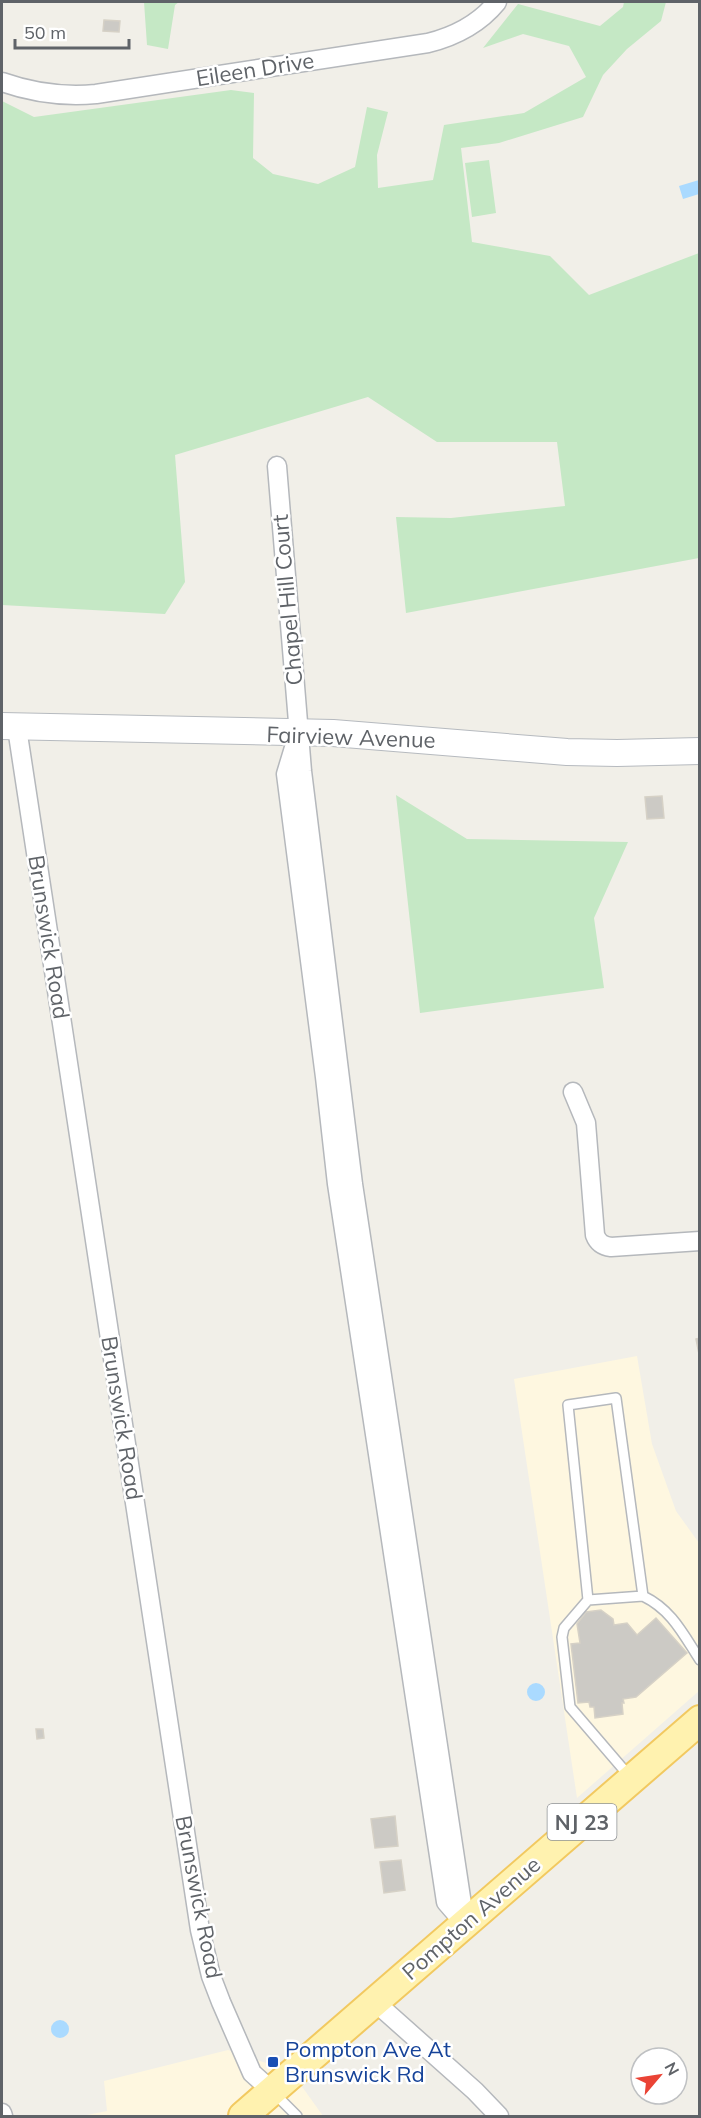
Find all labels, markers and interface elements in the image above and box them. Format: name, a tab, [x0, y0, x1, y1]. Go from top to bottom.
scale bar	[15, 12, 129, 50]
text: 50 m	[24, 21, 66, 44]
street label: Eileen Drive	[194, 46, 316, 92]
street label: Chapel Hill Court	[266, 513, 308, 687]
street label: Fairview Avenue	[266, 720, 436, 754]
street label: Brunswick Road	[22, 853, 76, 1021]
street label: Brunswick Road	[95, 1334, 149, 1502]
road number: NJ 23	[548, 1804, 616, 1840]
street label: Brunswick Road	[169, 1813, 229, 1981]
street label: Pompton Avenue	[396, 1850, 546, 1986]
place label: Pompton Ave At Brunswick Rd	[285, 2035, 451, 2088]
north arrow	[629, 2046, 689, 2106]
marker: Pompton Ave At Brunswick Rd	[266, 2055, 280, 2069]
text: N	[660, 2059, 684, 2079]

